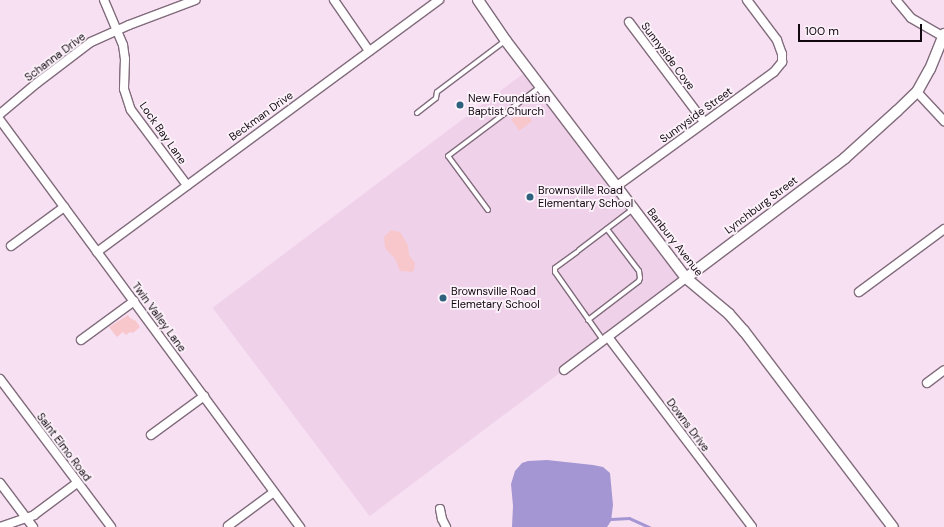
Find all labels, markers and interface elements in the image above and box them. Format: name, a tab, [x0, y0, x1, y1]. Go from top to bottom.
scale bar	[800, 16, 924, 42]
street label: Sunnyside Cove	[638, 20, 698, 92]
text: 100 m	[805, 23, 839, 39]
street label: Schanna Drive	[22, 30, 88, 84]
street label: Sunnyside Street	[657, 84, 735, 146]
street label: Beckman Drive	[226, 88, 296, 144]
place label: New Foundation Baptist Church	[468, 92, 550, 118]
street label: Lock Bay Lane	[137, 99, 189, 167]
marker: New Foundation Baptist Church	[455, 100, 465, 110]
street label: Lynchburg Street	[722, 173, 800, 237]
place label: Brownsville Road Elementary School	[538, 184, 633, 210]
marker: Brownsville Road Elementary School	[525, 192, 535, 202]
street label: Banbury Avenue	[644, 205, 706, 279]
street label: Twin Valley Lane	[129, 280, 189, 354]
place label: Brownsville Road Elemetary School	[451, 285, 540, 311]
marker: Brownsville Road Elemetary School	[438, 293, 448, 303]
street label: Downs Drive	[664, 396, 712, 454]
street label: Saint Elmo Road	[34, 410, 94, 484]

